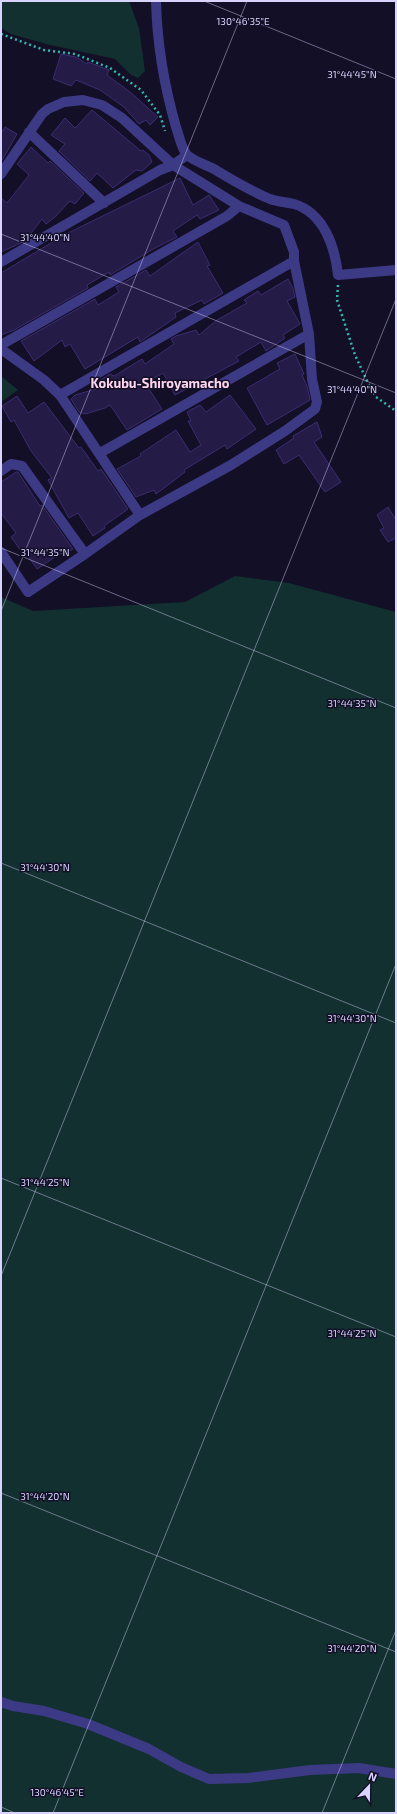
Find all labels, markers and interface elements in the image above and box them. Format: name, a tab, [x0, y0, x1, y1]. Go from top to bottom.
text: 130°46'35"E	[216, 15, 270, 27]
text: 31°44'45"N	[327, 68, 377, 80]
text: 31°44'40"N	[20, 231, 70, 243]
district label: Kokubu-Shiroyamacho	[90, 375, 230, 391]
text: 31°44'40"N	[327, 383, 377, 395]
text: 31°44'35"N	[20, 546, 70, 558]
text: 31°44'35"N	[327, 697, 377, 709]
text: 31°44'30"N	[20, 861, 70, 873]
text: 31°44'30"N	[327, 1012, 377, 1024]
text: 31°44'25"N	[20, 1176, 70, 1188]
text: 31°44'25"N	[327, 1327, 377, 1339]
text: 31°44'20"N	[20, 1490, 70, 1502]
text: 31°44'20"N	[327, 1642, 377, 1654]
north arrow	[349, 1766, 389, 1806]
text: N	[367, 1769, 379, 1784]
text: 130°46'45"E	[30, 1786, 84, 1798]

